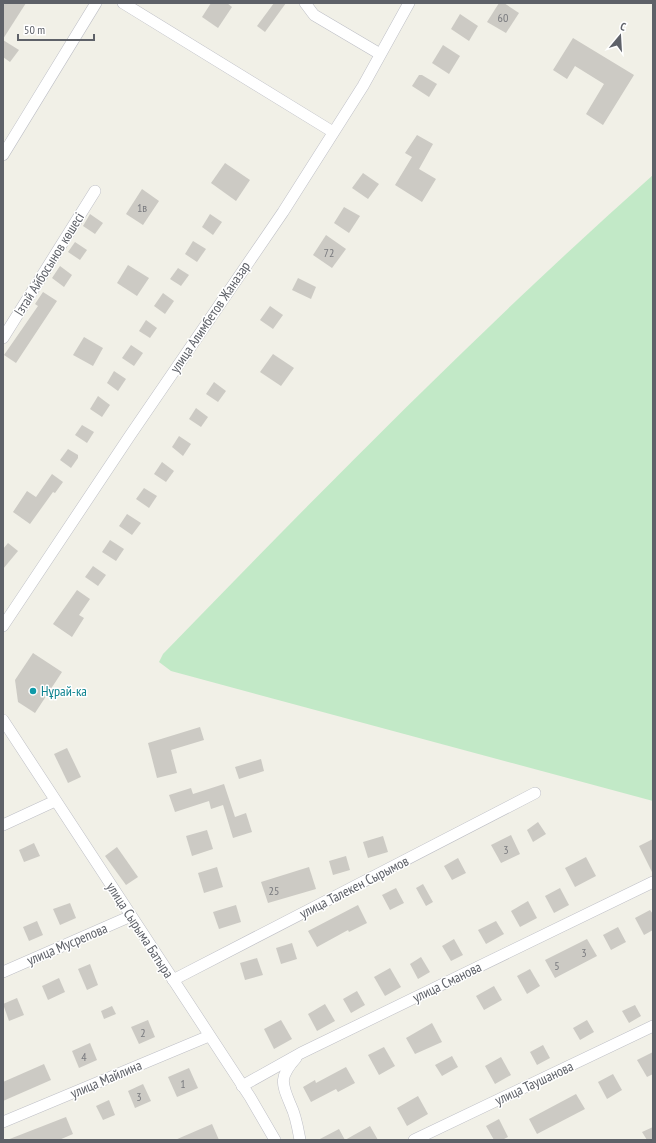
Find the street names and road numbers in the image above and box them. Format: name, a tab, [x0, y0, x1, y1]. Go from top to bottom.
street label: Ізтай Айбосынов көшесі	[10, 209, 88, 319]
street label: улица Алимбетов Жаназар	[166, 258, 254, 376]
street label: улица Талекен Сырымов	[296, 852, 412, 922]
street label: улица Сырыма Батыра	[102, 879, 178, 981]
street label: улица Мусрепова	[24, 919, 110, 969]
street label: улица Сманова	[410, 958, 484, 1006]
street label: улица Майлина	[68, 1056, 144, 1102]
street label: улица Таушанова	[492, 1057, 576, 1109]

